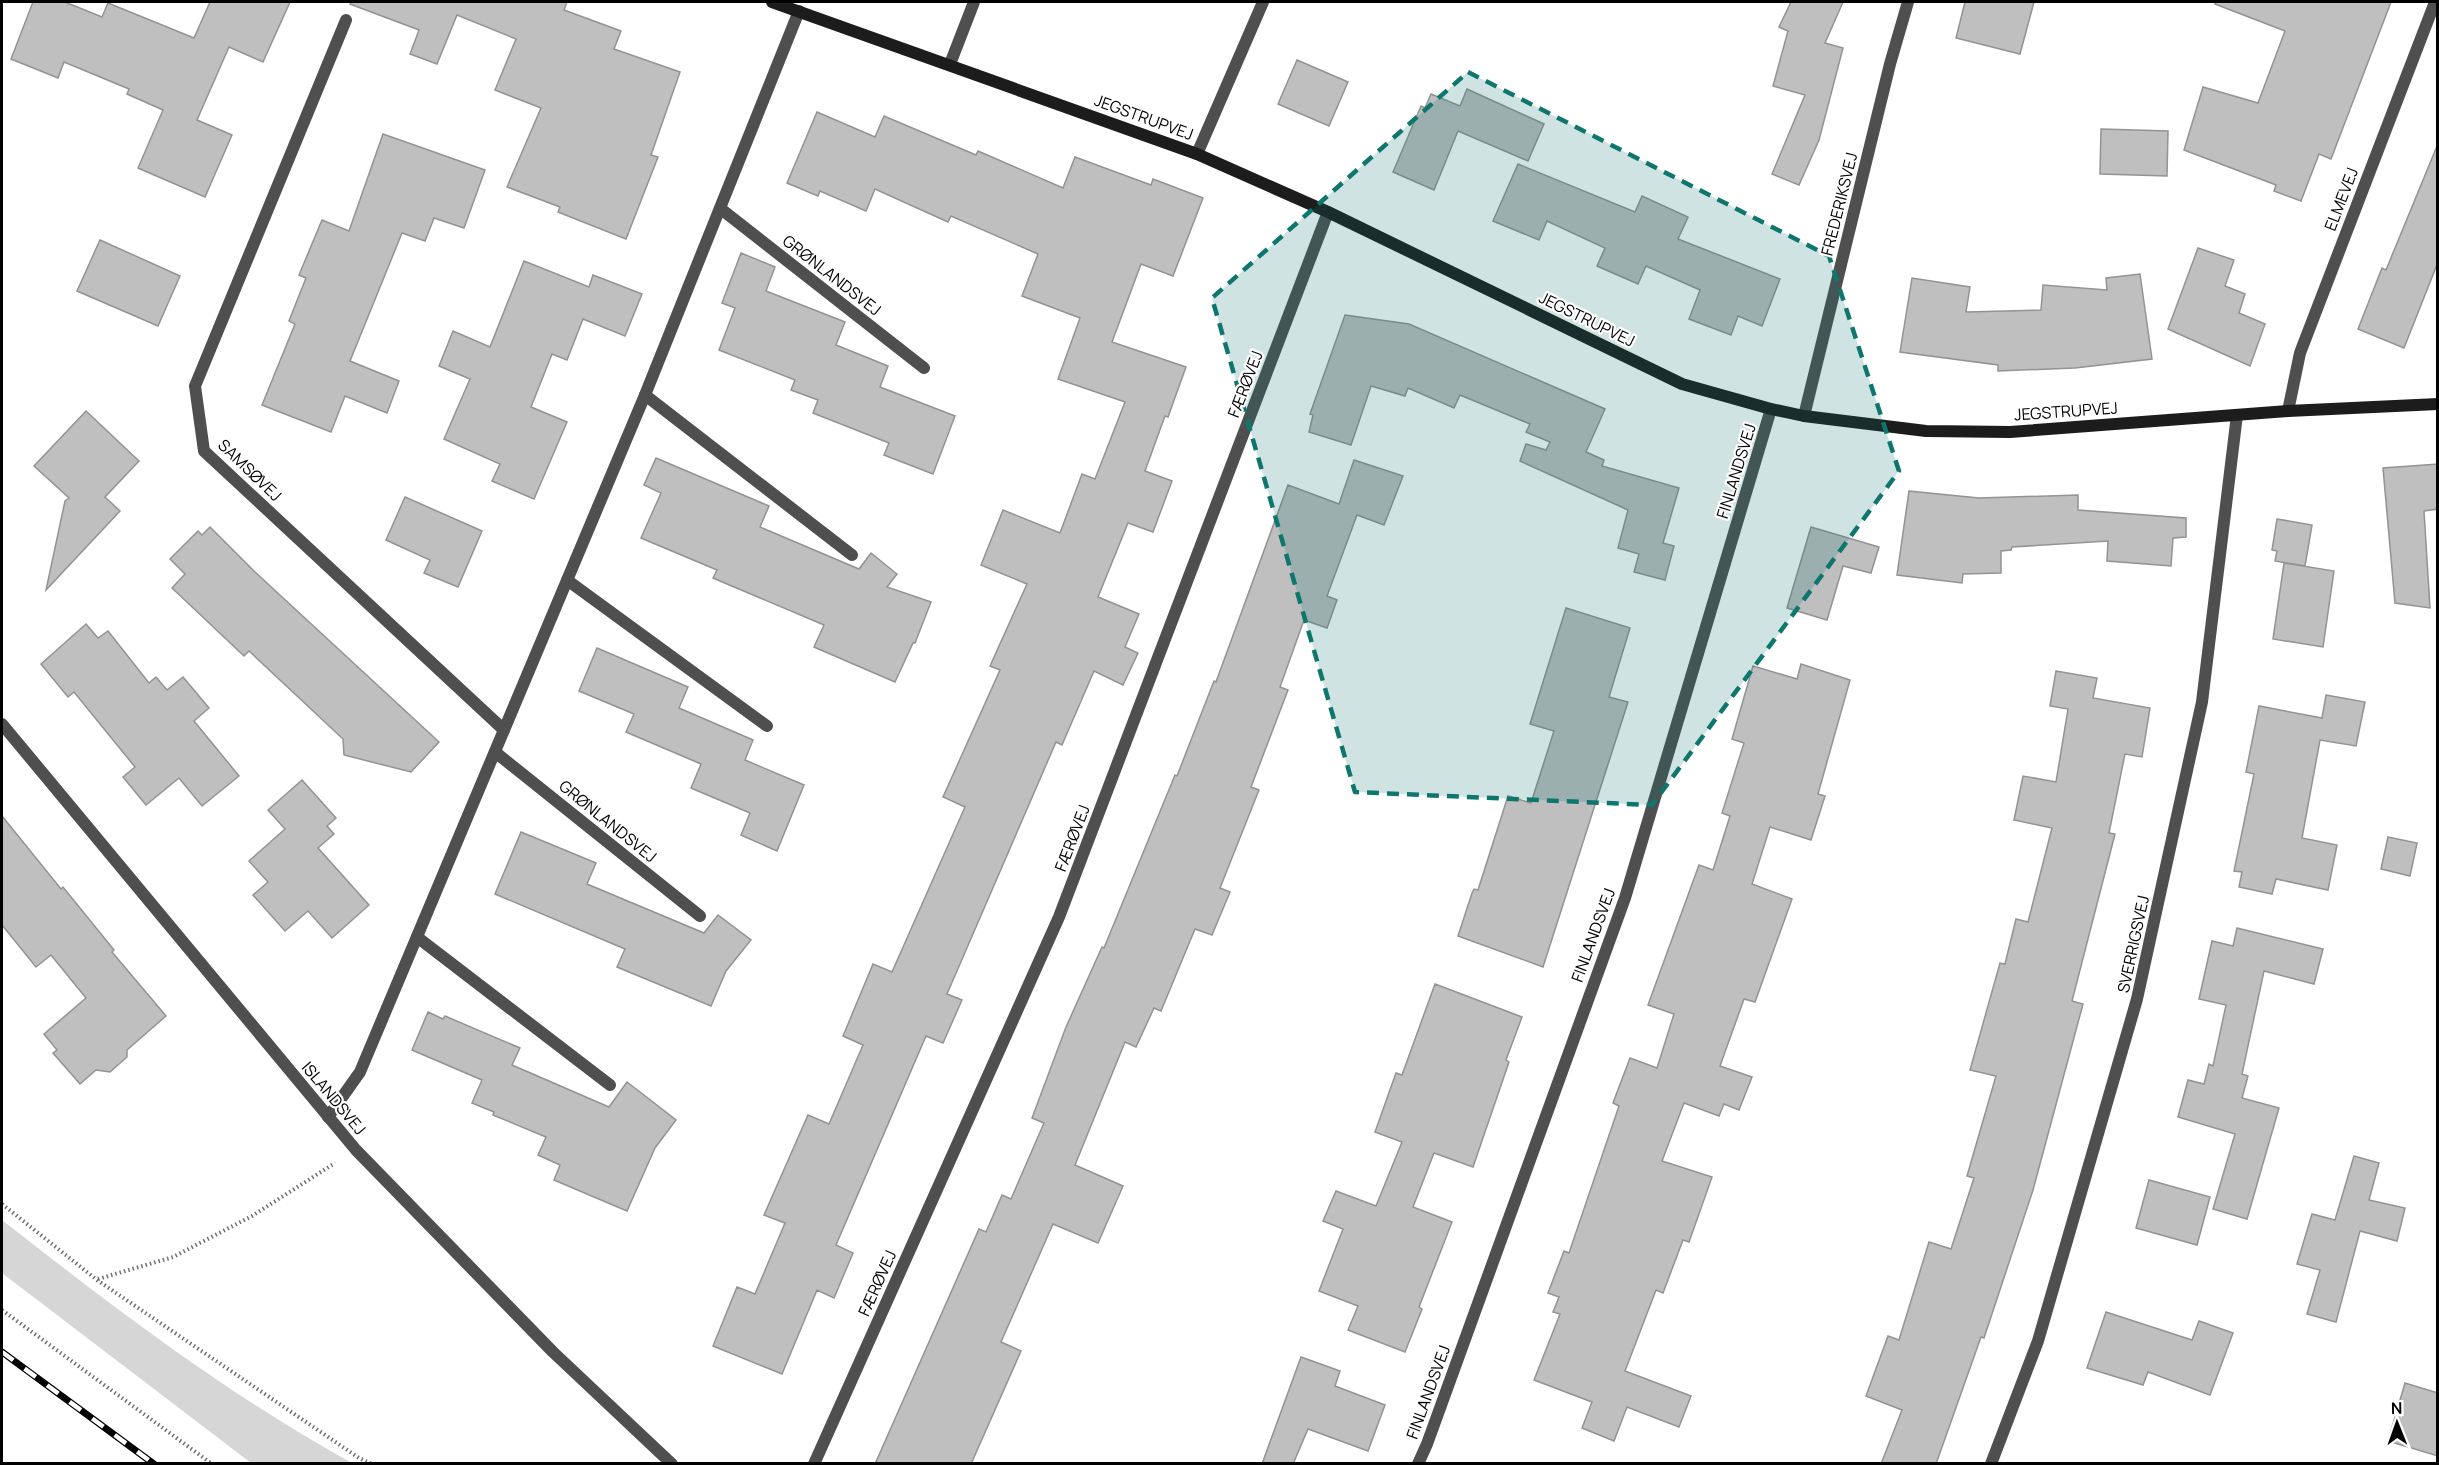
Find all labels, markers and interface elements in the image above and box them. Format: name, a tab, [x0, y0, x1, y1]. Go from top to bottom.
street label: JEGSTRUPVEJ	[1091, 89, 1197, 145]
street label: FREDERIKSVEJ	[1816, 150, 1862, 258]
street label: ELMEVEJ	[2319, 164, 2363, 234]
street label: GRØNLANDSVEJ	[778, 230, 886, 320]
street label: JEGSTRUPVEJ	[1535, 286, 1639, 352]
street label: FÆRØVEJ	[1222, 347, 1268, 421]
street label: JEGSTRUPVEJ	[2013, 396, 2119, 426]
street label: FINLANDSVEJ	[1711, 421, 1761, 521]
street label: SAMSØVEJ	[213, 434, 287, 506]
street label: GRØNLANDSVEJ	[555, 775, 661, 867]
street label: FÆRØVEJ	[1049, 801, 1095, 875]
street label: FINLANDSVEJ	[1566, 885, 1620, 985]
street label: SVERRIGSVEJ	[2112, 893, 2154, 995]
street label: ISLANDSVEJ	[297, 1057, 371, 1139]
street label: FÆRØVEJ	[853, 1247, 901, 1319]
street label: FINLANDSVEJ	[1401, 1342, 1455, 1442]
north arrow	[2367, 1393, 2427, 1453]
text: N	[2391, 1397, 2403, 1419]

